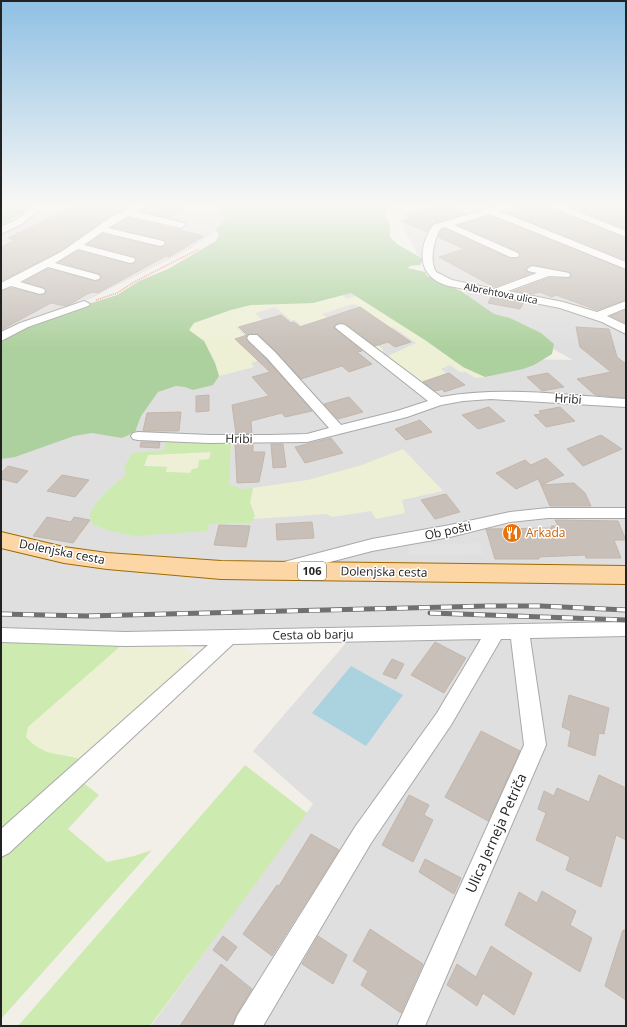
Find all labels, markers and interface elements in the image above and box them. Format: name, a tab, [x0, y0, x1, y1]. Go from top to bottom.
street label: Albrehtova ulica	[463, 279, 539, 307]
street label: Hribi	[554, 389, 582, 408]
street label: Hribi	[225, 430, 253, 447]
street label: Ob pošti	[423, 517, 473, 544]
restaurant icon: Arkada	[501, 522, 523, 544]
place label: Arkada	[526, 524, 565, 541]
street label: Dolenjska cesta	[18, 535, 106, 568]
road number: 106	[298, 562, 326, 580]
street label: Dolenjska cesta	[340, 562, 428, 581]
street label: Cesta ob barju	[272, 625, 354, 644]
street label: Ulica Jerneja Petriča	[461, 770, 530, 896]

